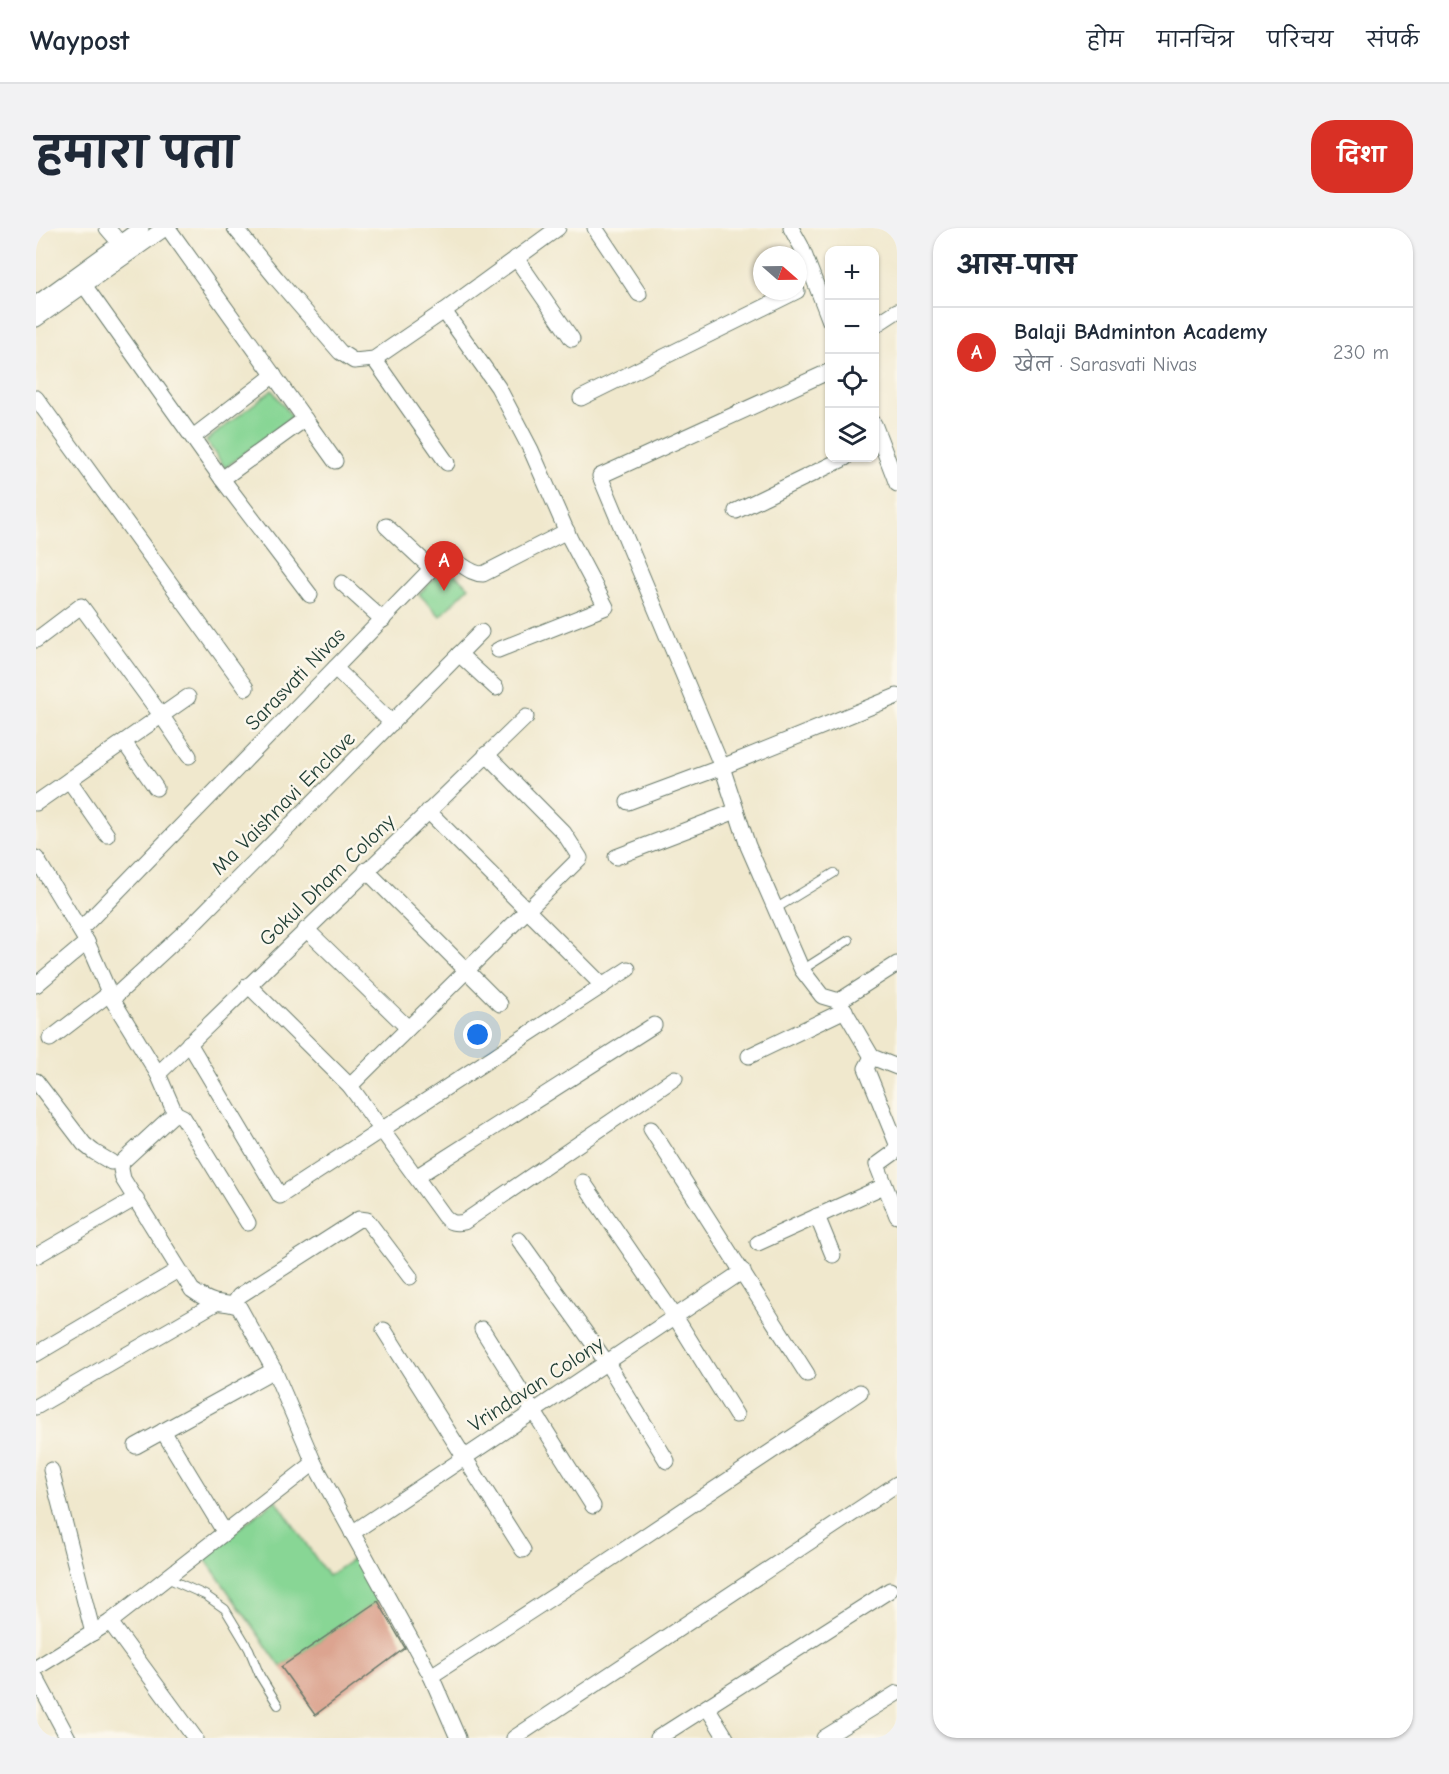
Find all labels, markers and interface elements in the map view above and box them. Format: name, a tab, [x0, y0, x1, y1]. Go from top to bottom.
text: Waypost	[30, 25, 130, 57]
text: होम	[1087, 28, 1124, 52]
text: मानचित्र	[1157, 28, 1234, 52]
text: परिचय	[1267, 28, 1333, 52]
text: संपर्क	[1366, 28, 1419, 52]
button: दिशा	[1311, 120, 1413, 193]
text: हमारा पता	[36, 129, 238, 178]
north arrow	[753, 246, 807, 300]
map controls	[825, 246, 879, 462]
button: +	[825, 246, 879, 300]
text: आस-पास	[957, 251, 1076, 281]
button: −	[825, 300, 879, 354]
text: Balaji BAdminton Academy	[1014, 319, 1267, 345]
text: A	[971, 341, 982, 364]
text: 230 m	[1333, 341, 1389, 364]
text: खेल · Sarasvati Nivas	[1014, 353, 1197, 376]
button: locate	[825, 354, 879, 408]
button: layers	[825, 408, 879, 462]
pin: A	[424, 542, 464, 591]
street label: Sarasvati Nivas	[240, 623, 350, 735]
street label: Ma Vaishnavi Enclave	[206, 726, 360, 880]
street label: Gokul Dham Colony	[254, 809, 400, 951]
your location	[463, 1020, 492, 1049]
street label: Vrindavan Colony	[464, 1331, 609, 1437]

